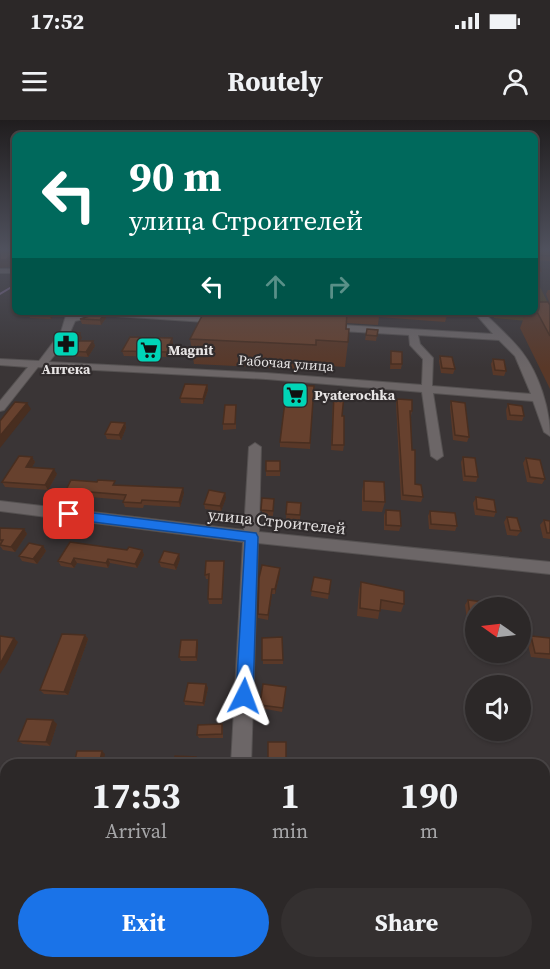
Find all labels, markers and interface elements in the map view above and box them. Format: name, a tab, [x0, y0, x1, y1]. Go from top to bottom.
text: 17:52	[30, 6, 84, 36]
text: Routely	[227, 63, 323, 100]
icon: menu	[18, 65, 51, 98]
icon: person	[499, 65, 532, 98]
text: 90 m	[129, 147, 222, 205]
icon: left	[30, 156, 108, 234]
text: улица Строителей	[129, 202, 363, 239]
icon: left	[196, 270, 229, 303]
icon: ahead	[259, 270, 292, 303]
icon: right	[322, 270, 355, 303]
pharmacy icon: Аптека	[51, 329, 81, 359]
supermarket icon: Magnit	[134, 335, 164, 365]
place label: Magnit	[168, 340, 214, 360]
street label: Рабочая улица	[238, 350, 335, 376]
place label: Аптека	[42, 359, 91, 379]
supermarket icon: Pyaterochka	[280, 380, 310, 410]
place label: Pyaterochka	[314, 385, 396, 405]
pin	[43, 488, 94, 539]
icon: arrive	[52, 497, 85, 530]
street label: улица Строителей	[207, 503, 347, 539]
north arrow	[465, 597, 531, 663]
map controls	[465, 597, 531, 741]
position arrow	[212, 664, 276, 728]
button: sound	[465, 675, 531, 741]
text: 17:53	[92, 771, 180, 820]
text: 1	[280, 771, 300, 820]
text: 190	[400, 771, 458, 820]
text: Arrival	[105, 817, 167, 845]
text: min	[272, 817, 308, 845]
text: m	[420, 817, 438, 845]
button: Exit	[18, 888, 269, 957]
button: Share	[281, 888, 532, 957]

